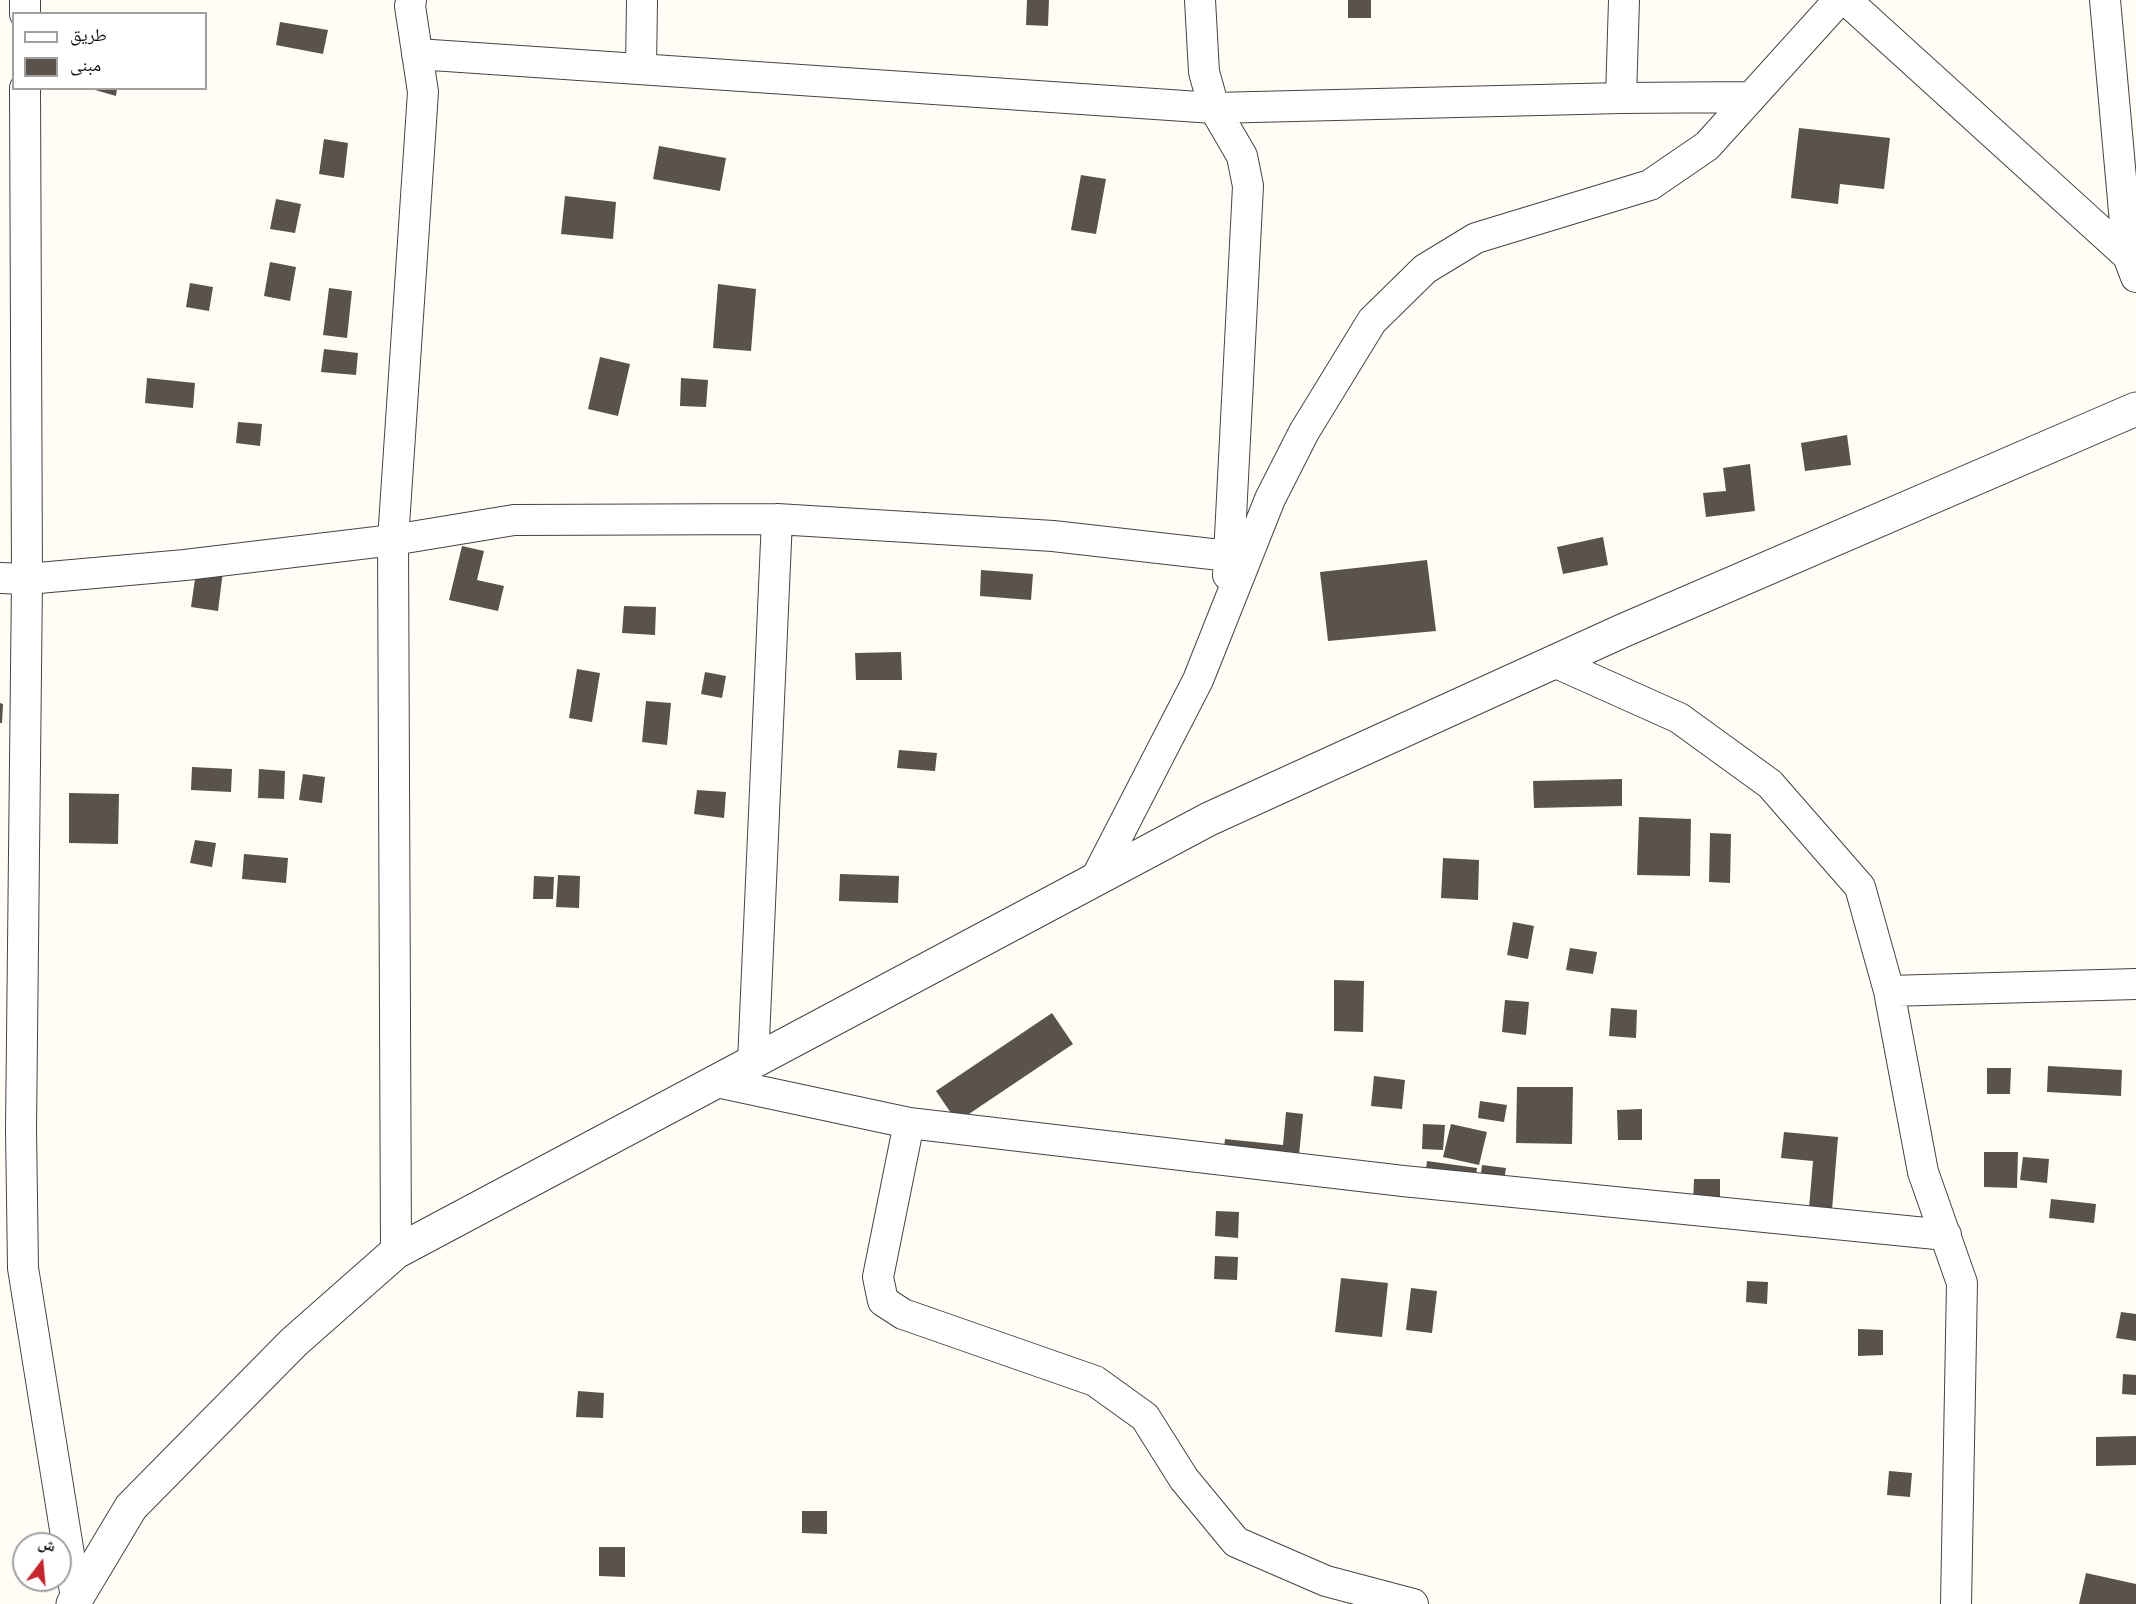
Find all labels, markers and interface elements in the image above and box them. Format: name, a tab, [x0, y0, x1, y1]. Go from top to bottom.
legend	[12, 12, 207, 90]
text: طريق	[70, 22, 107, 52]
text: مبنى	[70, 52, 101, 82]
text: ش	[35, 1531, 58, 1561]
north arrow	[12, 1532, 72, 1592]

